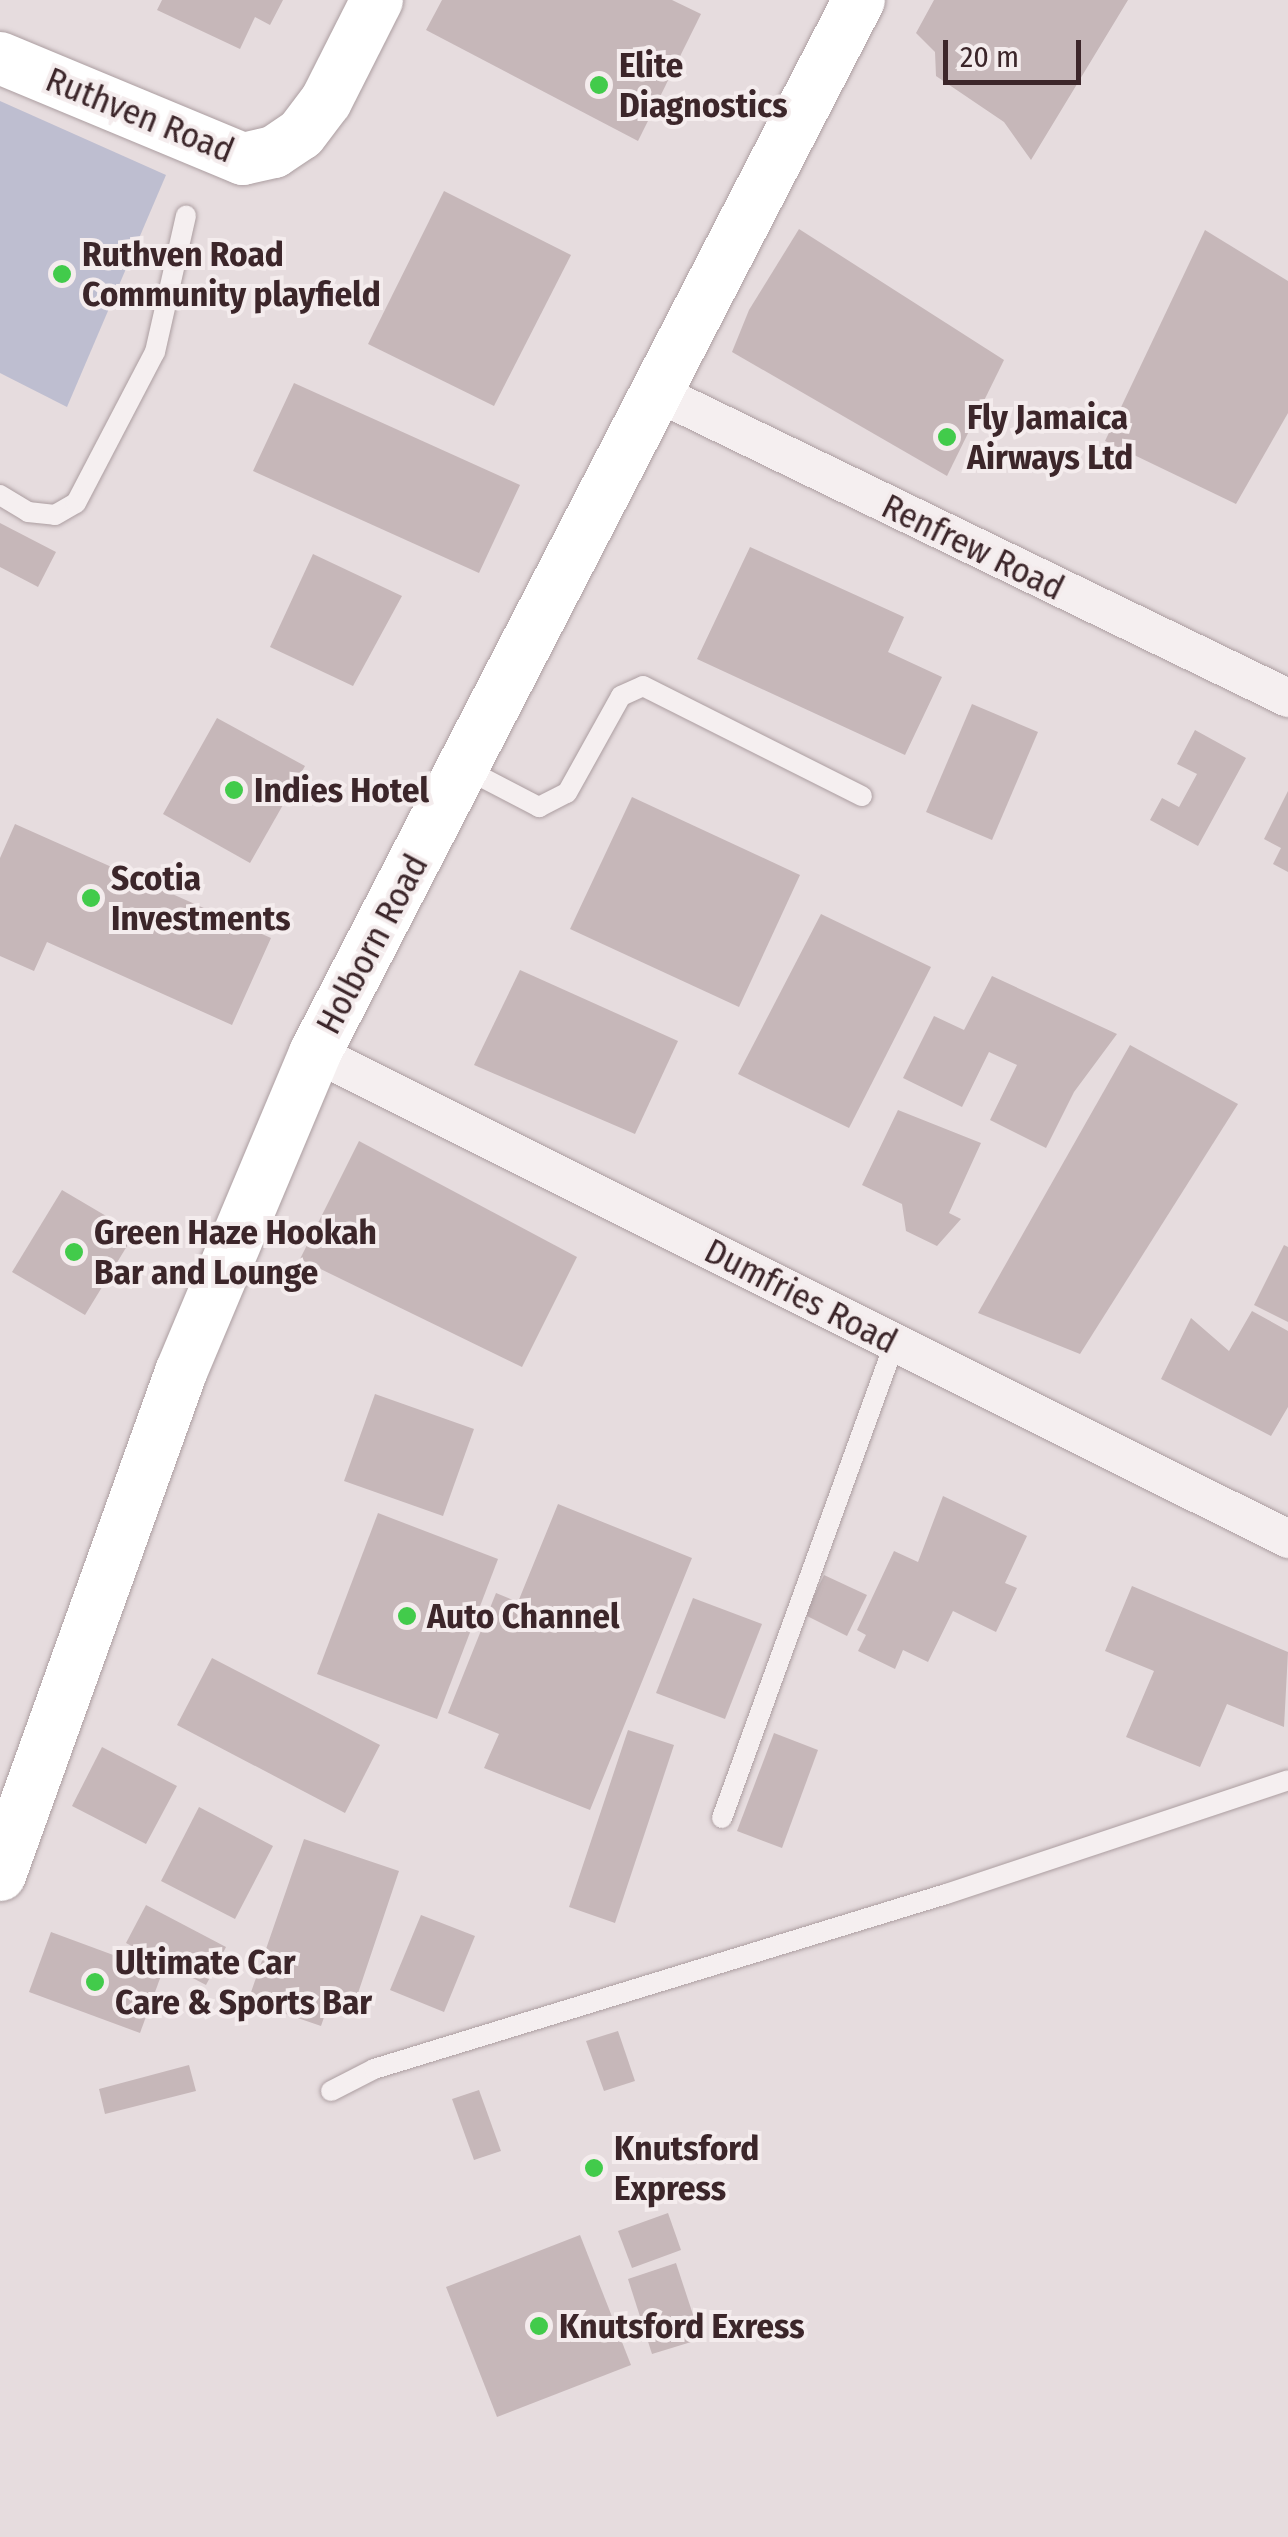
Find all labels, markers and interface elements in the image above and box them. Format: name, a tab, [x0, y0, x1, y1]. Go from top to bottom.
scale bar	[948, 20, 1086, 82]
text: 20 m	[960, 39, 1019, 75]
place label: Elite Diagnostics	[619, 44, 788, 126]
street label: Ruthven Road	[40, 58, 240, 172]
marker: Elite Diagnostics	[588, 74, 610, 96]
place label: Ruthven Road Community playfield	[82, 233, 381, 315]
marker: Ruthven Road Community playfield	[51, 263, 73, 285]
place label: Fly Jamaica Airways Ltd	[967, 396, 1133, 478]
marker: Fly Jamaica Airways Ltd	[936, 426, 958, 448]
street label: Renfrew Road	[875, 485, 1071, 609]
place label: Indies Hotel	[254, 769, 429, 811]
marker: Indies Hotel	[223, 779, 245, 801]
street label: Holborn Road	[307, 847, 437, 1041]
place label: Scotia Investments	[111, 857, 291, 939]
marker: Scotia Investments	[80, 887, 102, 909]
place label: Green Haze Hookah Bar and Lounge	[94, 1211, 377, 1293]
street label: Dumfries Road	[698, 1230, 904, 1362]
marker: Green Haze Hookah Bar and Lounge	[63, 1241, 85, 1263]
place label: Auto Channel	[427, 1595, 620, 1637]
marker: Auto Channel	[396, 1605, 418, 1627]
place label: Ultimate Car Care & Sports Bar	[115, 1941, 372, 2023]
marker: Ultimate Car Care & Sports Bar	[84, 1971, 106, 1993]
place label: Knutsford Express	[614, 2127, 759, 2209]
marker: Knutsford Express	[583, 2157, 605, 2179]
place label: Knutsford Exress	[559, 2305, 805, 2347]
marker: Knutsford Exress	[528, 2315, 550, 2337]

